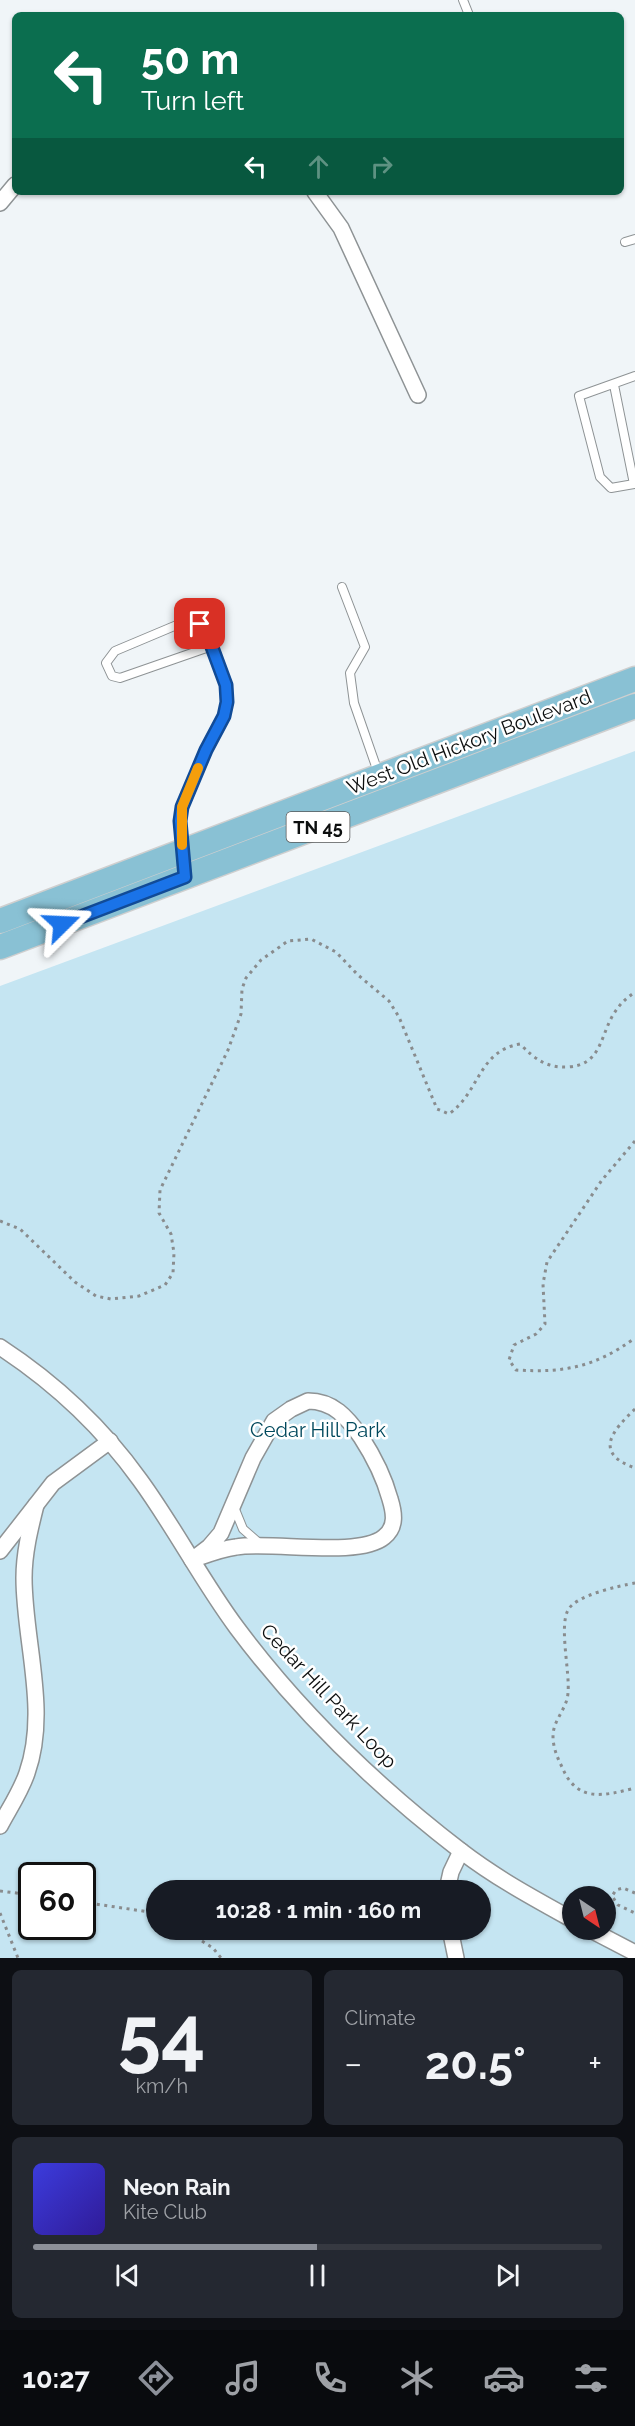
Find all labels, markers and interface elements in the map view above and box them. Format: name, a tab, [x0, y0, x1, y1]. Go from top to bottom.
text: 50 m	[141, 35, 239, 84]
icon: left	[42, 36, 120, 114]
text: Turn left	[141, 85, 244, 116]
icon: left	[239, 150, 272, 183]
icon: ahead	[302, 150, 335, 183]
icon: right	[365, 150, 398, 183]
pin	[174, 598, 225, 649]
icon: arrive	[183, 607, 216, 640]
street label: West Old Hickory Boulevard	[343, 684, 595, 800]
road number: TN 45	[286, 812, 350, 842]
position arrow	[30, 892, 94, 956]
park label: Cedar Hill Park	[250, 1418, 386, 1442]
street label: Cedar Hill Park Loop	[256, 1619, 402, 1773]
speed limit sign: 60	[18, 1862, 96, 1940]
north arrow	[562, 1886, 616, 1940]
map controls	[562, 1886, 616, 1940]
text: 10:28 · 1 min · 160 m	[216, 1897, 421, 1923]
text: 54	[118, 1989, 206, 2080]
text: Climate	[345, 2006, 416, 2030]
text: 20.5°	[425, 2037, 526, 2090]
text: −	[345, 2044, 362, 2083]
text: +	[588, 2044, 602, 2083]
text: km/h	[135, 2074, 188, 2098]
text: Neon Rain	[123, 2174, 231, 2200]
text: Kite Club	[123, 2200, 207, 2224]
icon: previous	[111, 2259, 144, 2292]
icon: pause	[301, 2259, 334, 2292]
icon: next	[491, 2259, 524, 2292]
icon: directions	[135, 2357, 177, 2399]
icon: music	[222, 2357, 264, 2399]
icon: phone	[309, 2357, 351, 2399]
icon: climate	[396, 2357, 438, 2399]
icon: car	[483, 2357, 525, 2399]
icon: filters	[570, 2357, 612, 2399]
text: 10:27	[23, 2363, 90, 2394]

